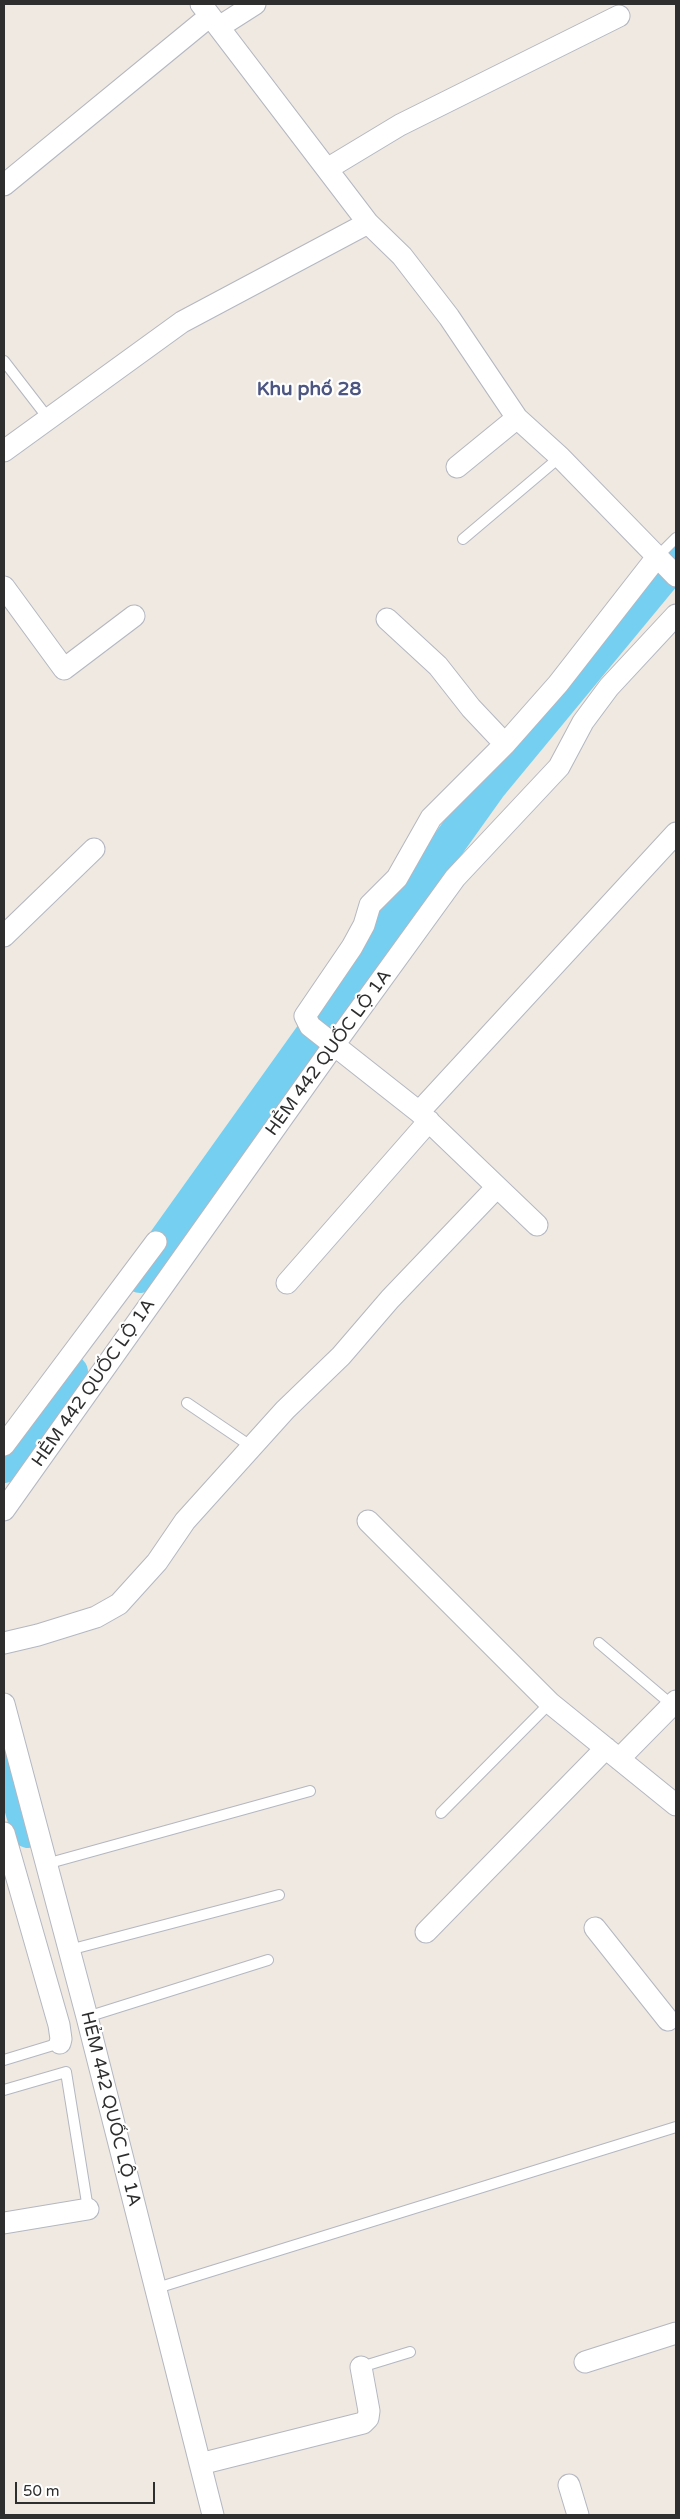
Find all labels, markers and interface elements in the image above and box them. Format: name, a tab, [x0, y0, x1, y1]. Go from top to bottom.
district label: Khu phố 28	[257, 379, 361, 401]
street label: HẺM 442 QUỐC LỘ 1A	[261, 966, 397, 1140]
street label: HẺM 442 QUỐC LỘ 1A	[28, 1295, 160, 1471]
street label: HẺM 442 QUỐC LỘ 1A	[75, 2009, 145, 2209]
scale bar	[18, 2472, 158, 2504]
text: 50 m	[23, 2482, 60, 2500]

